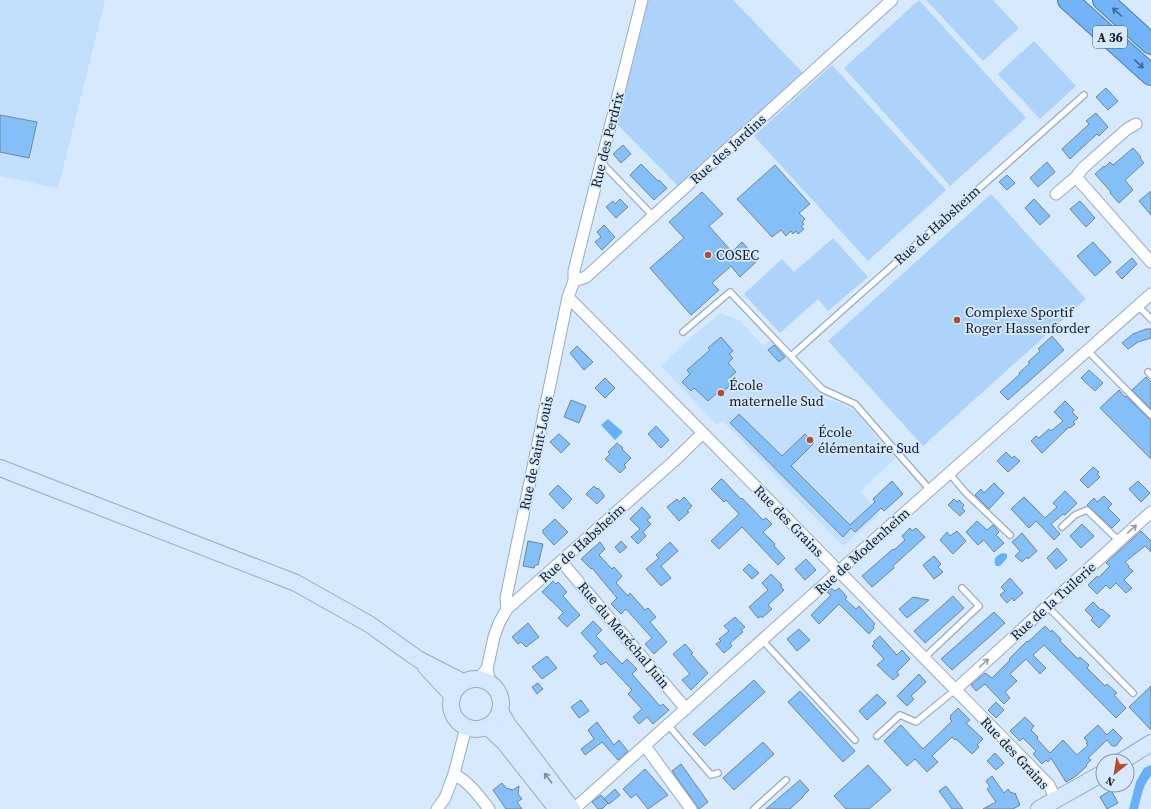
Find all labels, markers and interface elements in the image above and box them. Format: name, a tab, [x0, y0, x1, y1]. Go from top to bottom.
one-way arrow	[1112, 8, 1122, 17]
road number: A 36	[1093, 26, 1127, 48]
one-way arrow	[1134, 59, 1144, 68]
street label: Rue des Perdrix	[585, 89, 629, 190]
street label: Rue des Jardins	[686, 109, 770, 189]
street label: Rue de Habsheim	[889, 181, 985, 269]
place label: COSEC	[716, 245, 759, 265]
marker: COSEC	[703, 250, 713, 260]
place label: Complexe Sportif Roger Hassenforder	[965, 302, 1090, 338]
marker: Complexe Sportif Roger Hassenforder	[952, 315, 962, 325]
place label: École maternelle Sud	[729, 375, 824, 411]
marker: École maternelle Sud	[716, 388, 726, 398]
street label: Rue de Saint-Louis	[514, 394, 558, 512]
place label: École élémentaire Sud	[818, 422, 920, 458]
marker: École élémentaire Sud	[805, 435, 815, 445]
street label: Rue des Grains	[750, 481, 828, 561]
street label: Rue de Habsheim	[534, 499, 630, 587]
street label: Rue de Modenheim	[810, 503, 914, 599]
one-way arrow	[1127, 524, 1137, 534]
street label: Rue de la Tuilerie	[1006, 557, 1100, 645]
street label: Rue du Maréchal Juin	[573, 577, 675, 693]
one-way arrow	[978, 659, 989, 668]
street label: Rue des Grains	[976, 712, 1054, 794]
north arrow	[1095, 753, 1135, 793]
one-way arrow	[544, 773, 553, 784]
text: N	[1103, 773, 1117, 790]

